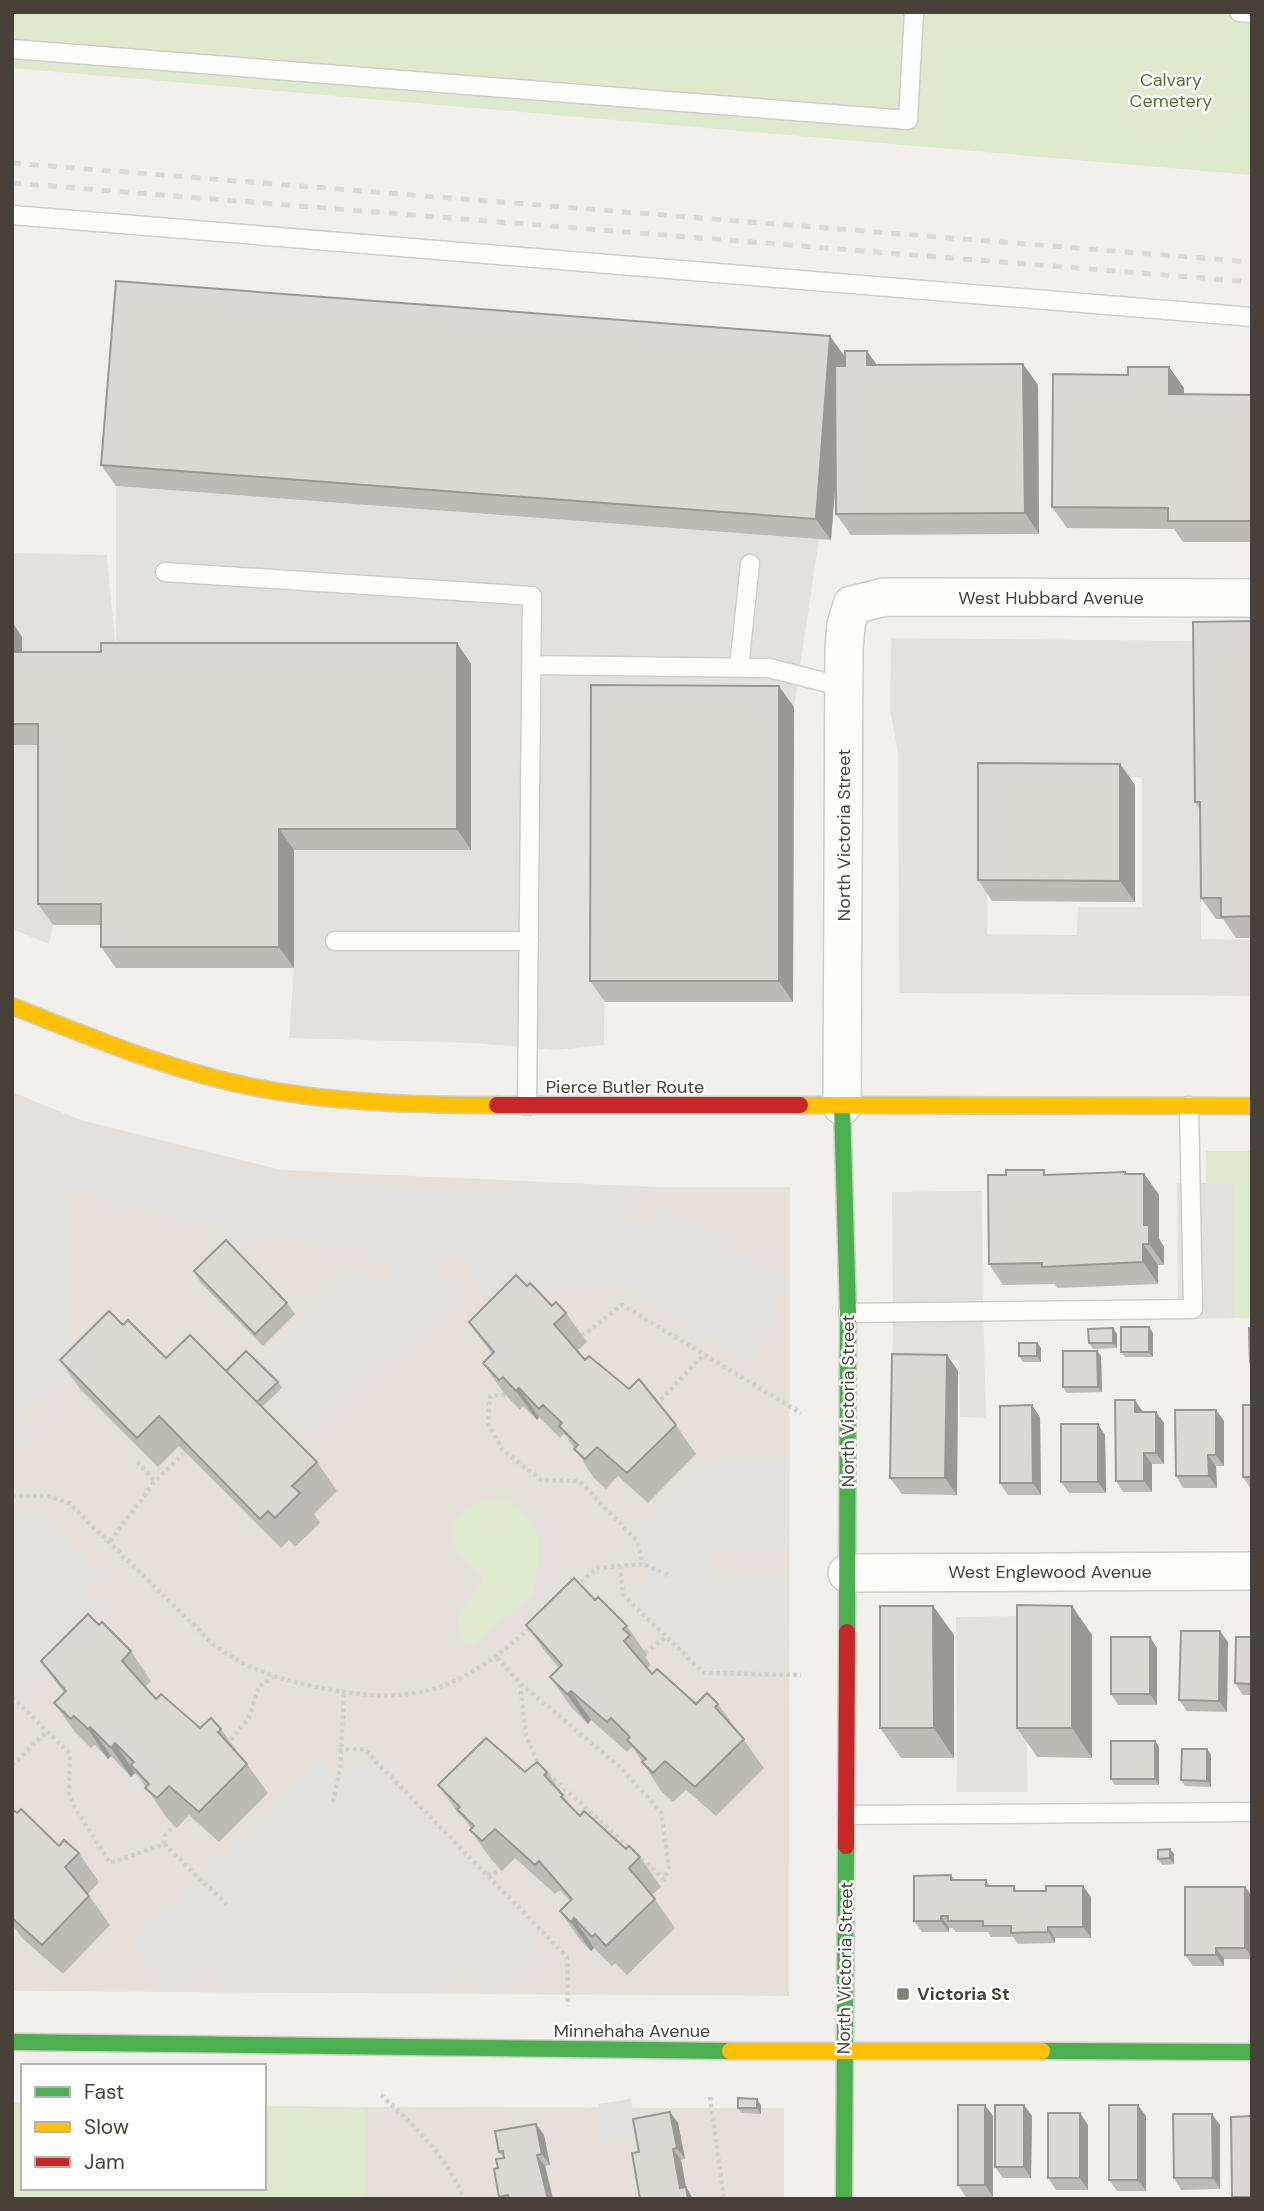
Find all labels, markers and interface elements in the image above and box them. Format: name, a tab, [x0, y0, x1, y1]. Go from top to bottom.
park label: Calvary Cemetery	[1130, 68, 1212, 113]
street label: West Hubbard Avenue	[958, 586, 1144, 610]
street label: North Victoria Street	[832, 749, 856, 921]
street label: Pierce Butler Route	[546, 1075, 704, 1099]
street label: North Victoria Street	[836, 1315, 860, 1487]
street label: West Englewood Avenue	[948, 1560, 1152, 1584]
street label: North Victoria Street	[831, 1882, 859, 2054]
place label: Victoria St	[917, 1982, 1010, 2006]
marker: Victoria St	[895, 1986, 911, 2002]
street label: Minnehaha Avenue	[554, 2019, 710, 2043]
legend	[21, 2064, 266, 2190]
text: Fast	[84, 2078, 124, 2106]
text: Slow	[84, 2113, 129, 2141]
text: Jam	[84, 2148, 125, 2176]

